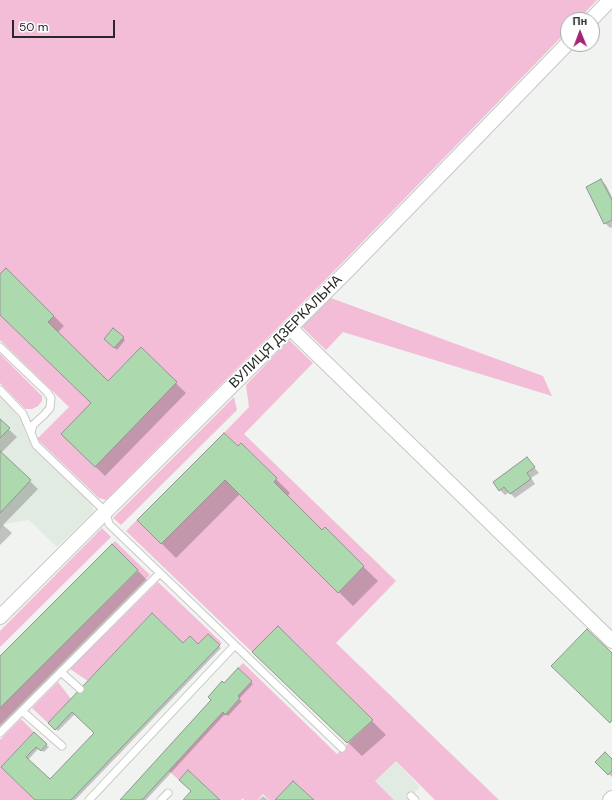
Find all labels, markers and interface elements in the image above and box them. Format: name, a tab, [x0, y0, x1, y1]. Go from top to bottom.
scale bar	[14, 12, 117, 38]
north arrow	[560, 12, 600, 52]
text: Пн	[572, 14, 587, 28]
text: 50 m	[19, 19, 48, 35]
street label: ВУЛИЦЯ ДЗЕРКАЛЬНА	[226, 272, 346, 392]

